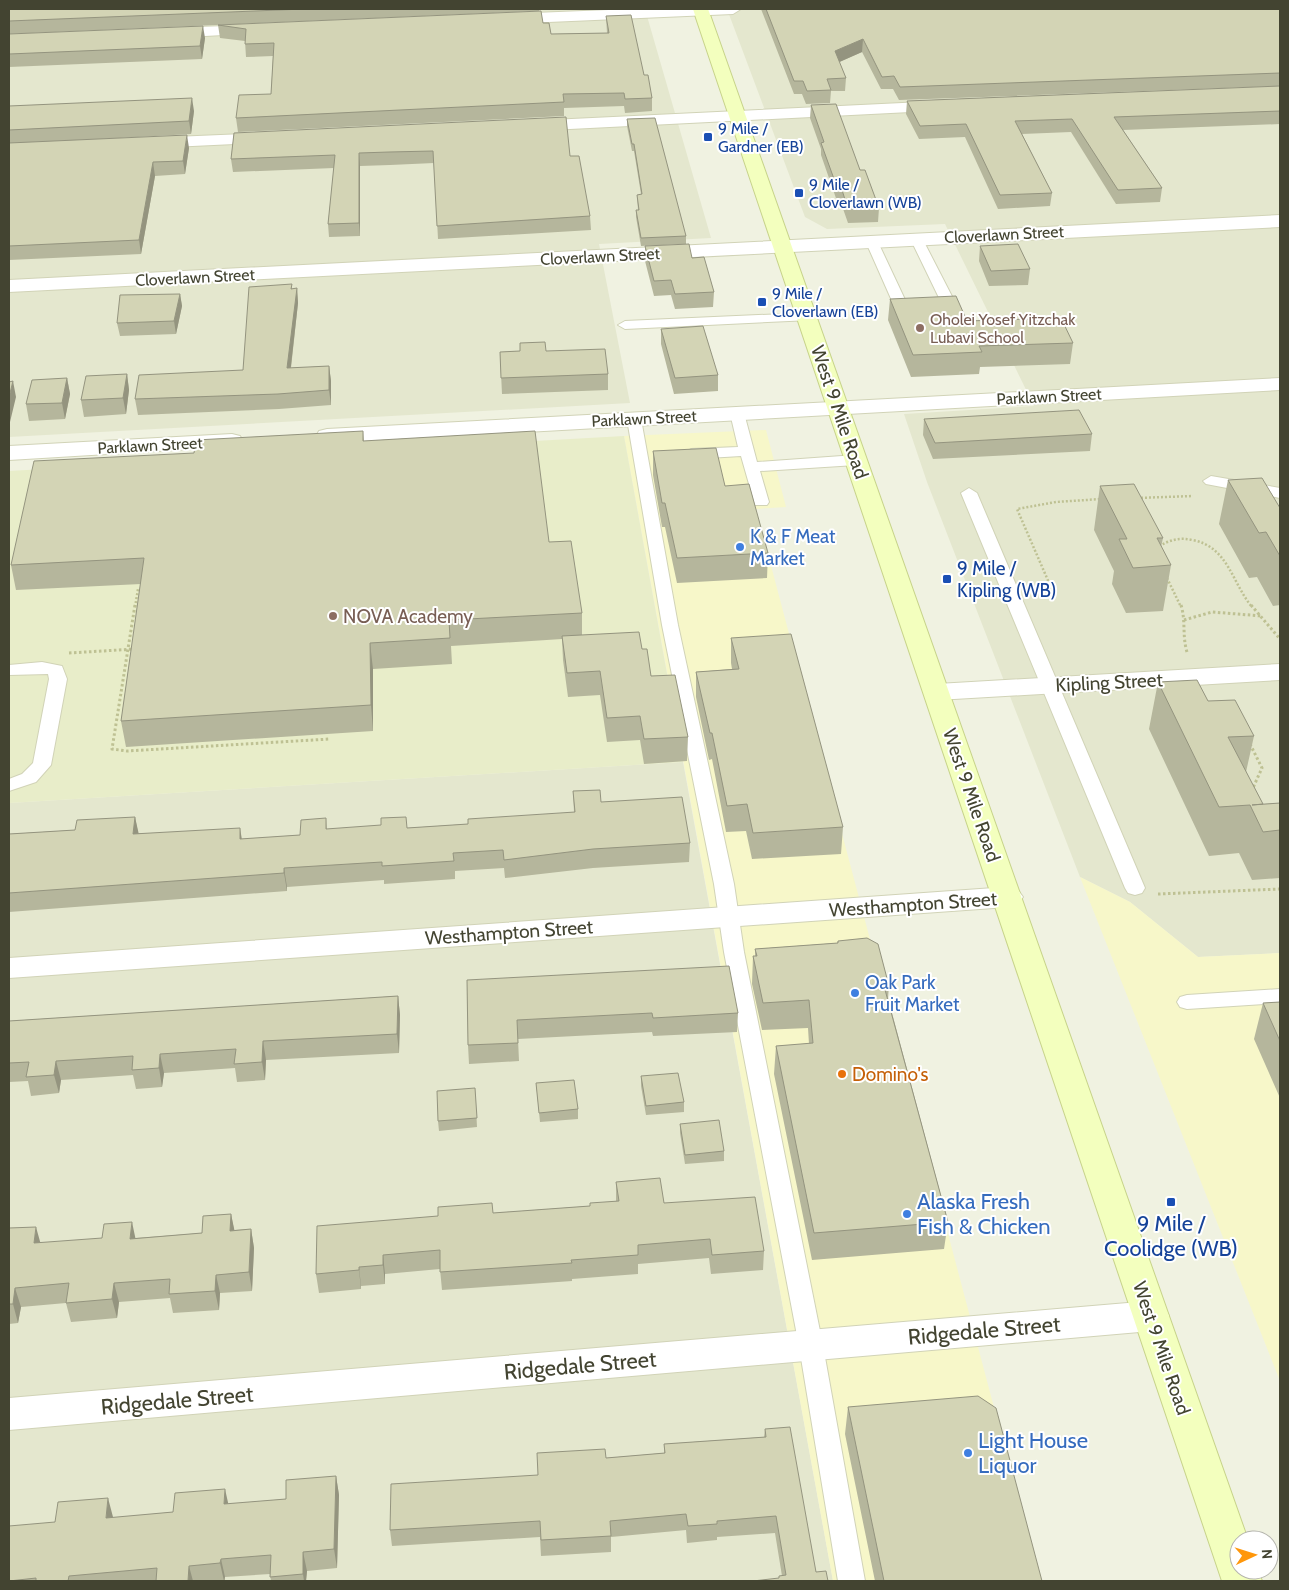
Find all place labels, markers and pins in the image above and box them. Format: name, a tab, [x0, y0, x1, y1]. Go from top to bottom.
place label: 9 Mile / Gardner (EB)	[718, 119, 804, 156]
marker: 9 Mile / Gardner (EB)	[702, 131, 714, 143]
place label: 9 Mile / Cloverlawn (WB)	[809, 175, 922, 212]
marker: 9 Mile / Cloverlawn (WB)	[793, 187, 805, 199]
place label: 9 Mile / Cloverlawn (EB)	[772, 284, 878, 321]
marker: 9 Mile / Cloverlawn (EB)	[756, 296, 768, 308]
place label: Oholei Yosef Yitzchak Lubavi School	[930, 310, 1076, 347]
marker: Oholei Yosef Yitzchak Lubavi School	[914, 322, 926, 334]
place label: K & F Meat Market	[750, 525, 836, 570]
marker: K & F Meat Market	[734, 541, 746, 553]
place label: 9 Mile / Kipling (WB)	[957, 557, 1056, 602]
marker: 9 Mile / Kipling (WB)	[941, 573, 953, 585]
place label: NOVA Academy	[343, 605, 473, 628]
marker: NOVA Academy	[327, 610, 339, 622]
place label: Oak Park Fruit Market	[865, 971, 960, 1016]
marker: Oak Park Fruit Market	[849, 987, 861, 999]
place label: Domino's	[852, 1063, 929, 1086]
marker: Domino's	[836, 1068, 848, 1080]
place label: Alaska Fresh Fish & Chicken	[917, 1188, 1050, 1240]
marker: 9 Mile / Coolidge (WB)	[1165, 1196, 1177, 1208]
marker: Alaska Fresh Fish & Chicken	[901, 1208, 913, 1220]
place label: 9 Mile / Coolidge (WB)	[1104, 1210, 1238, 1262]
place label: Light House Liquor	[978, 1427, 1088, 1479]
marker: Light House Liquor	[962, 1447, 974, 1459]

